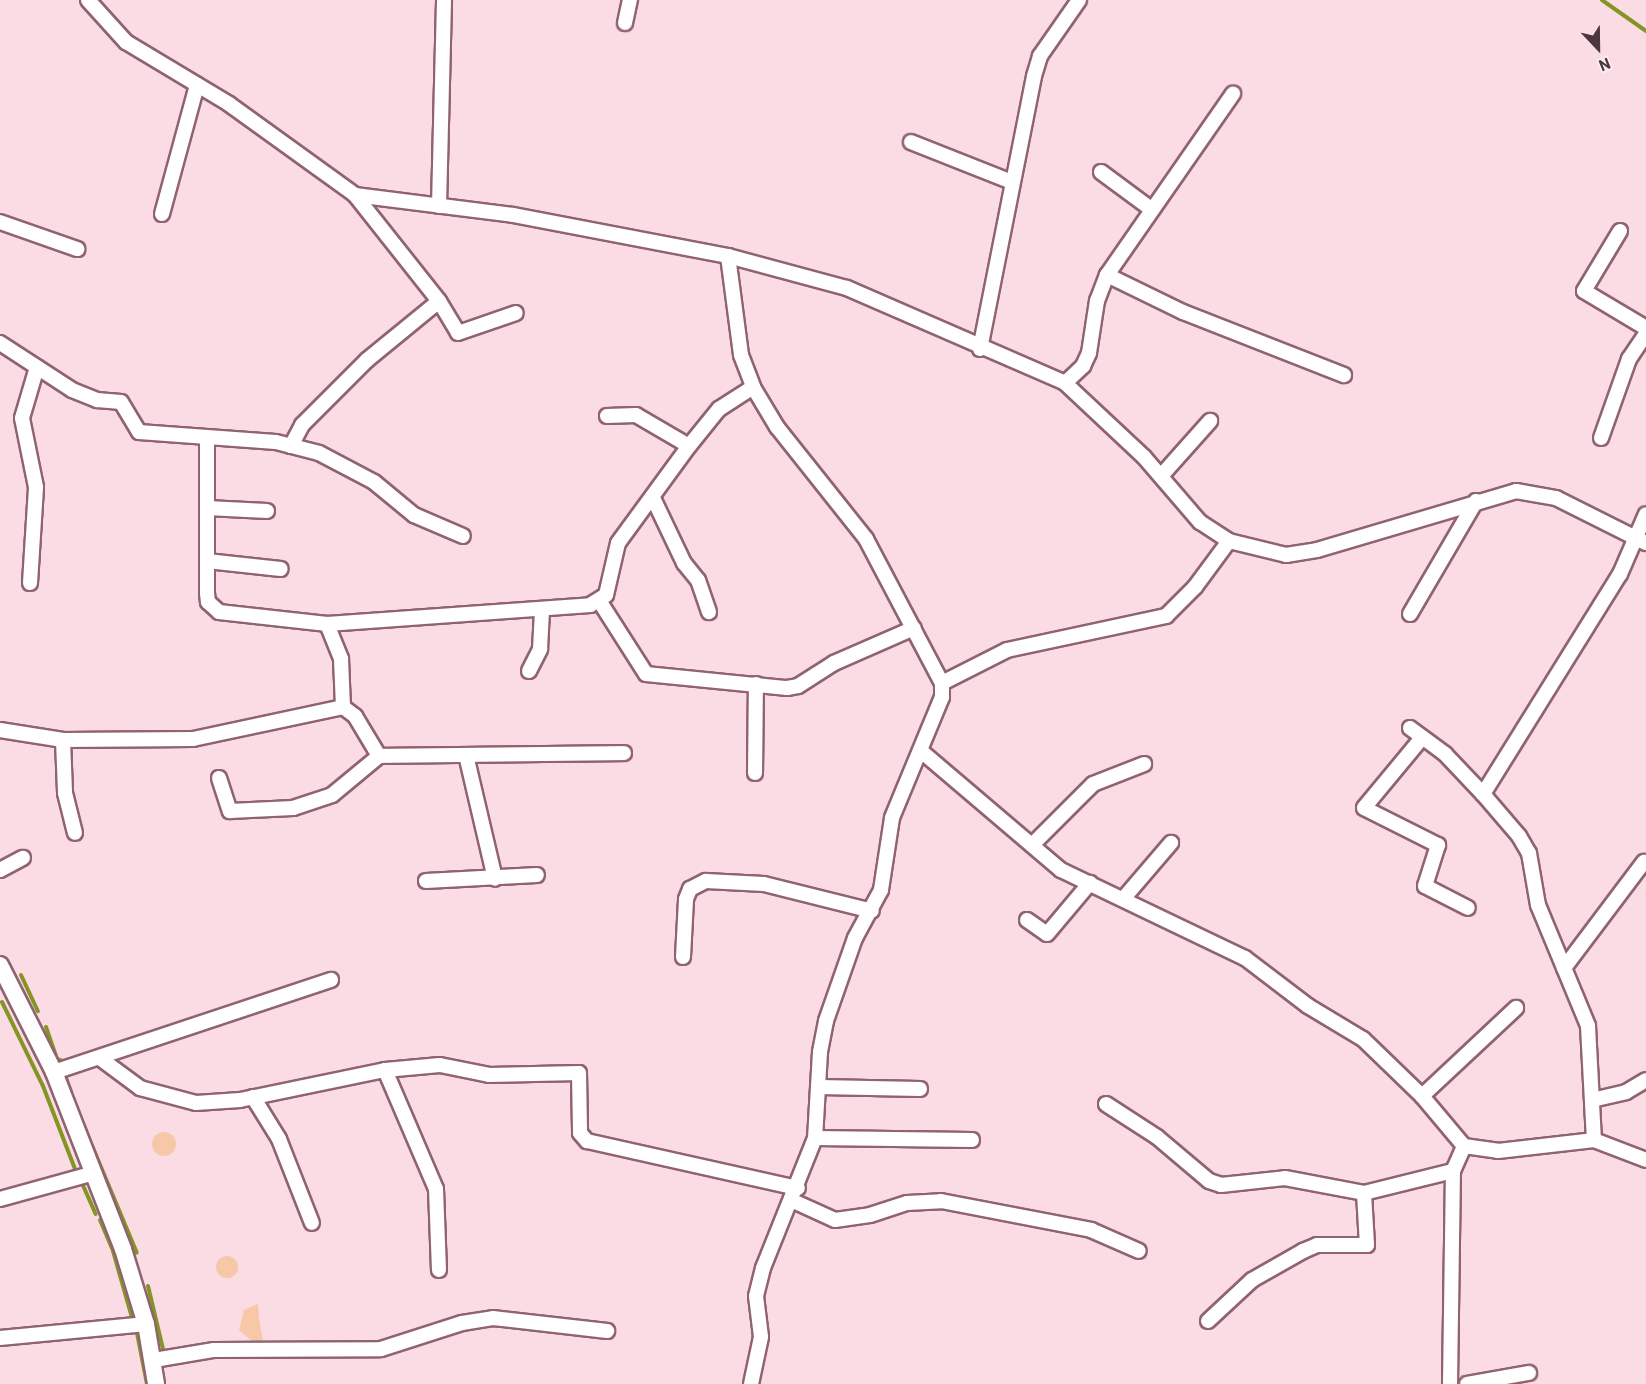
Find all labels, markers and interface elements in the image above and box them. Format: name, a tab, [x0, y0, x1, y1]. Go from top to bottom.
north arrow	[1568, 18, 1628, 78]
text: N	[1596, 54, 1613, 76]

